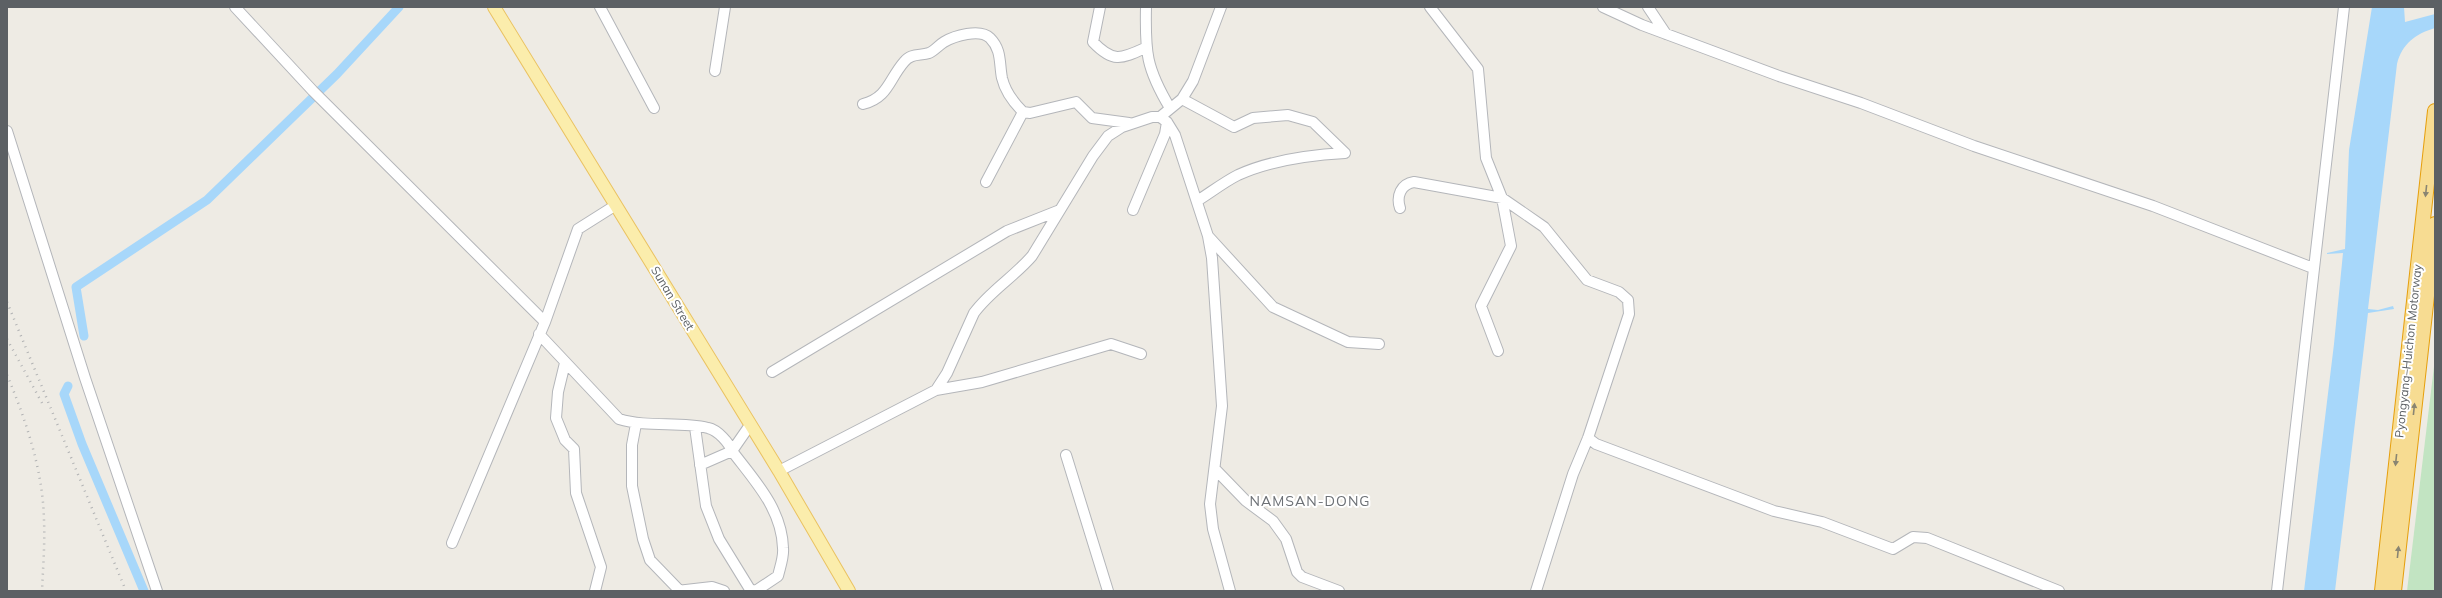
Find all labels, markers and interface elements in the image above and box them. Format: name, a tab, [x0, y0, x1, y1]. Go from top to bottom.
one-way arrow	[2423, 185, 2429, 197]
street label: Sunan Street	[648, 263, 698, 333]
street label: Pyongyang–Huichon Motorway	[2391, 263, 2425, 439]
one-way arrow	[2411, 403, 2418, 415]
one-way arrow	[2393, 454, 2400, 466]
district label: NAMSAN-DONG	[1249, 492, 1371, 510]
one-way arrow	[2395, 546, 2402, 558]

